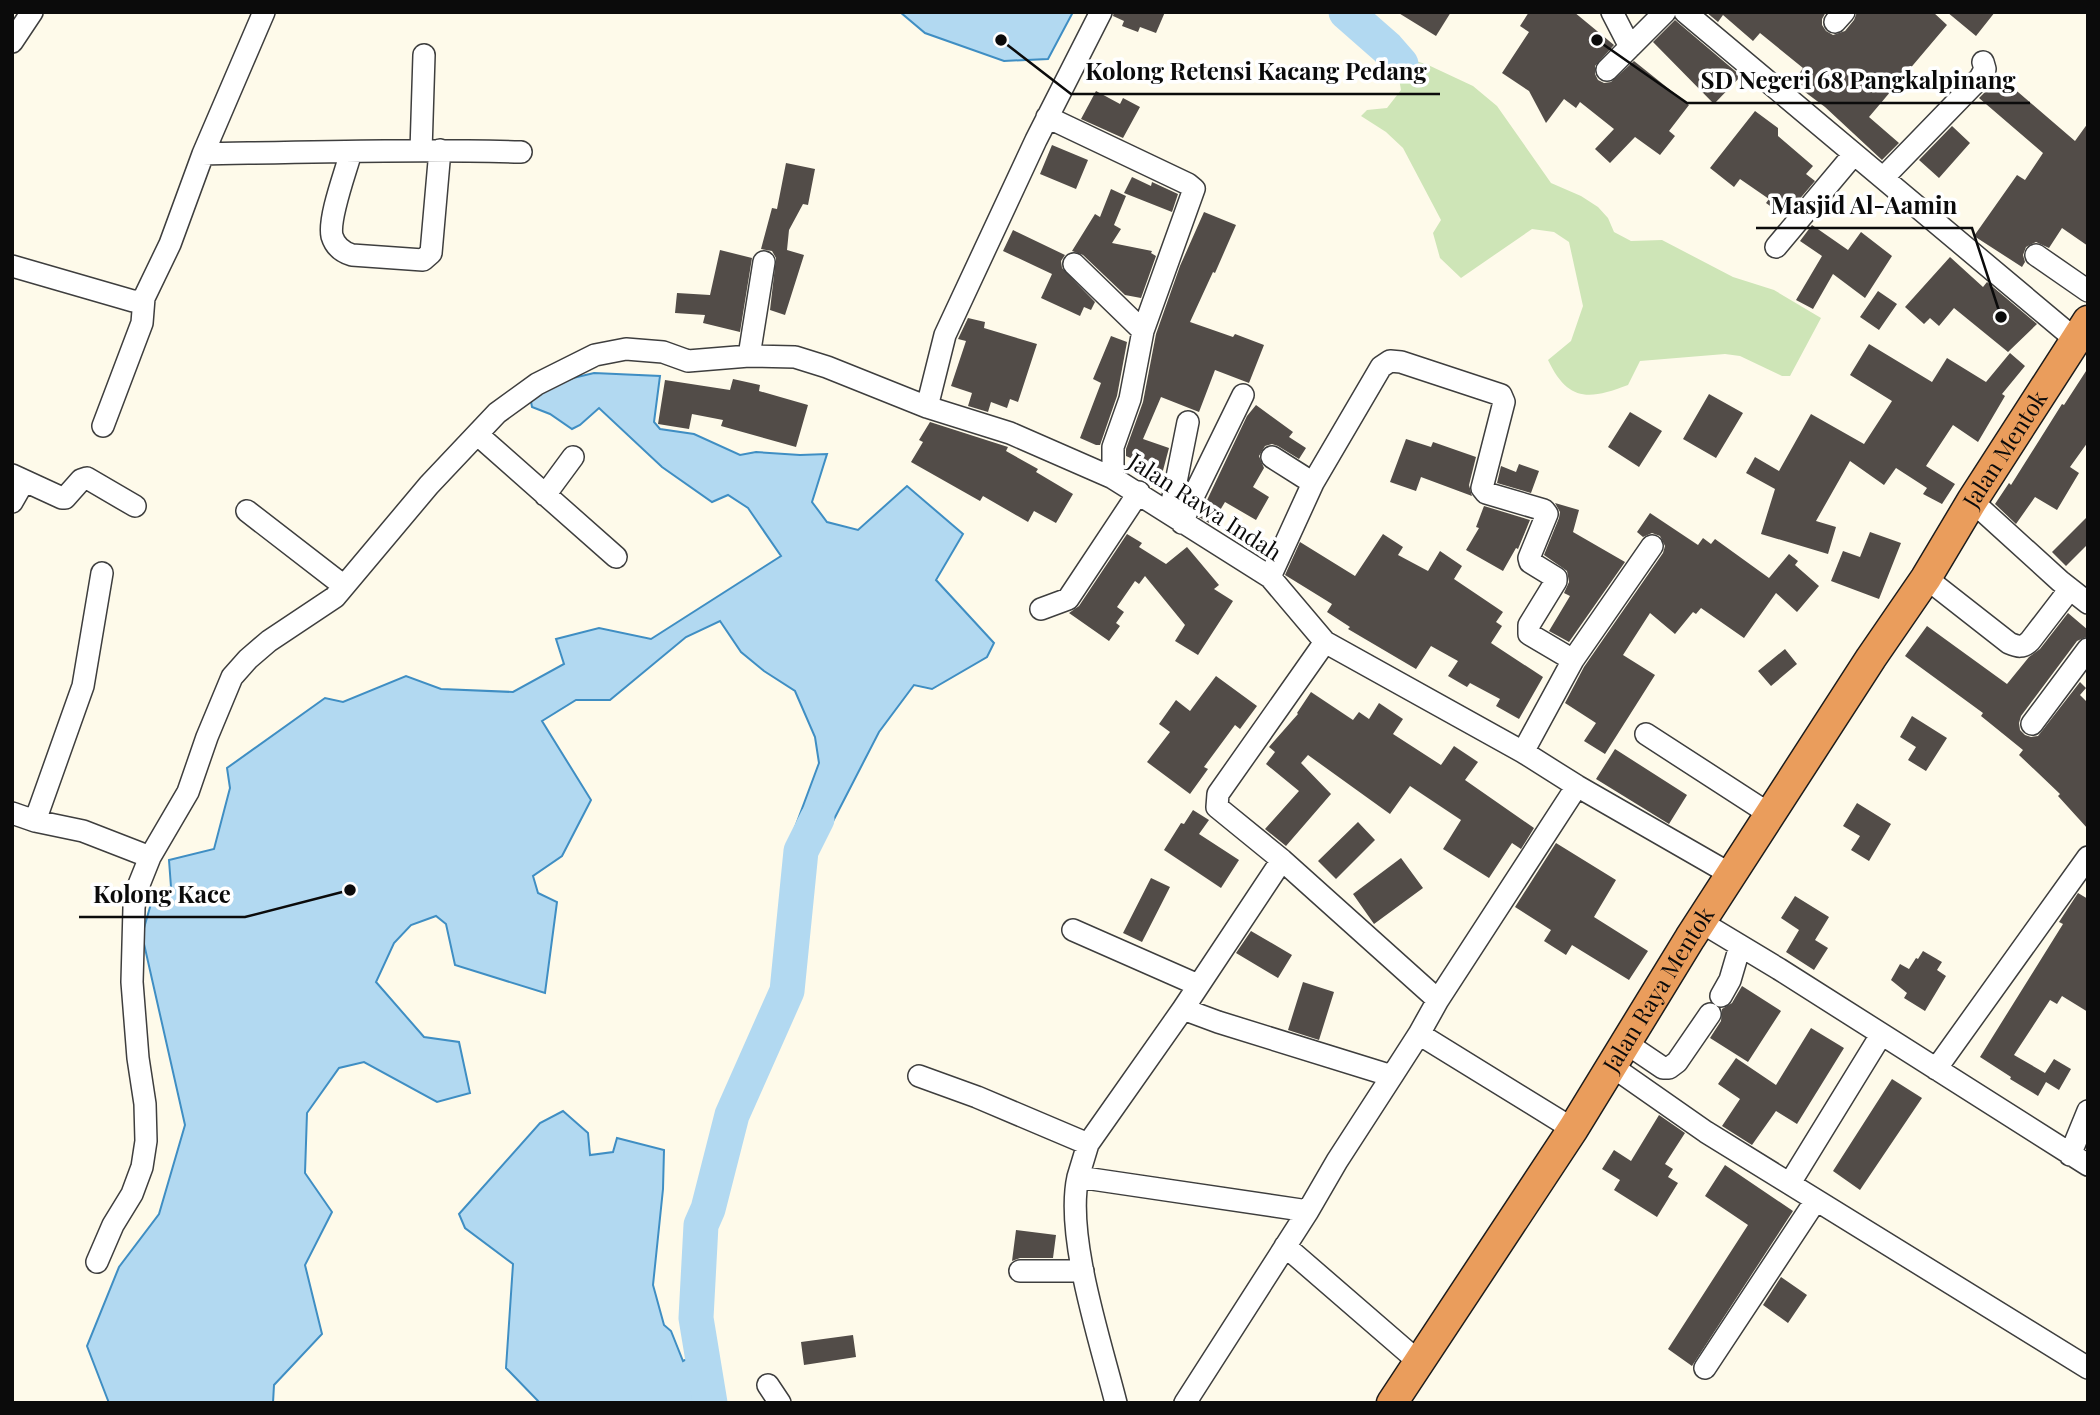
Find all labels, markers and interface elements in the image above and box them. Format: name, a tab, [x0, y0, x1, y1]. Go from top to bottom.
callout: Kolong Retensi Kacang Pedang	[1071, 49, 1440, 94]
text: Kolong Retensi Kacang Pedang	[1085, 54, 1427, 86]
callout: SD Negeri 68 Pangkalpinang	[1687, 58, 2030, 103]
text: SD Negeri 68 Pangkalpinang	[1700, 63, 2016, 95]
callout: Masjid Al-Aamin	[1756, 183, 1972, 228]
text: Masjid Al-Aamin	[1771, 188, 1957, 220]
street label: Jalan Mentok	[1954, 383, 2054, 514]
street label: Jalan Rawa Indah	[1123, 444, 1289, 567]
callout: Kolong Kace	[79, 872, 245, 917]
text: Kolong Kace	[93, 877, 231, 909]
street label: Jalan Raya Mentok	[1594, 900, 1720, 1078]

